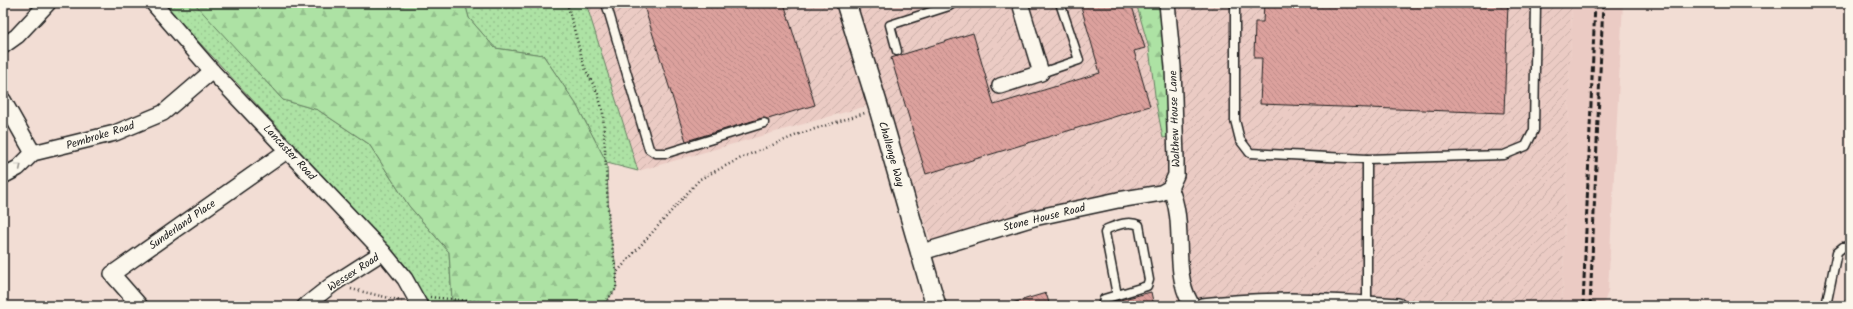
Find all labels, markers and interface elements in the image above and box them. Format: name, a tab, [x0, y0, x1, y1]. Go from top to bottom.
street label: Walthew House Lane	[1164, 70, 1186, 168]
street label: Pembroke Road	[64, 117, 137, 155]
street label: Challenge Way	[873, 119, 909, 190]
street label: Lancaster Road	[258, 121, 320, 185]
one-way arrow	[14, 164, 22, 171]
street label: Sunderland Place	[145, 195, 220, 255]
street label: Stone House Road	[1001, 199, 1088, 237]
street label: Wessex Road	[324, 249, 384, 296]

